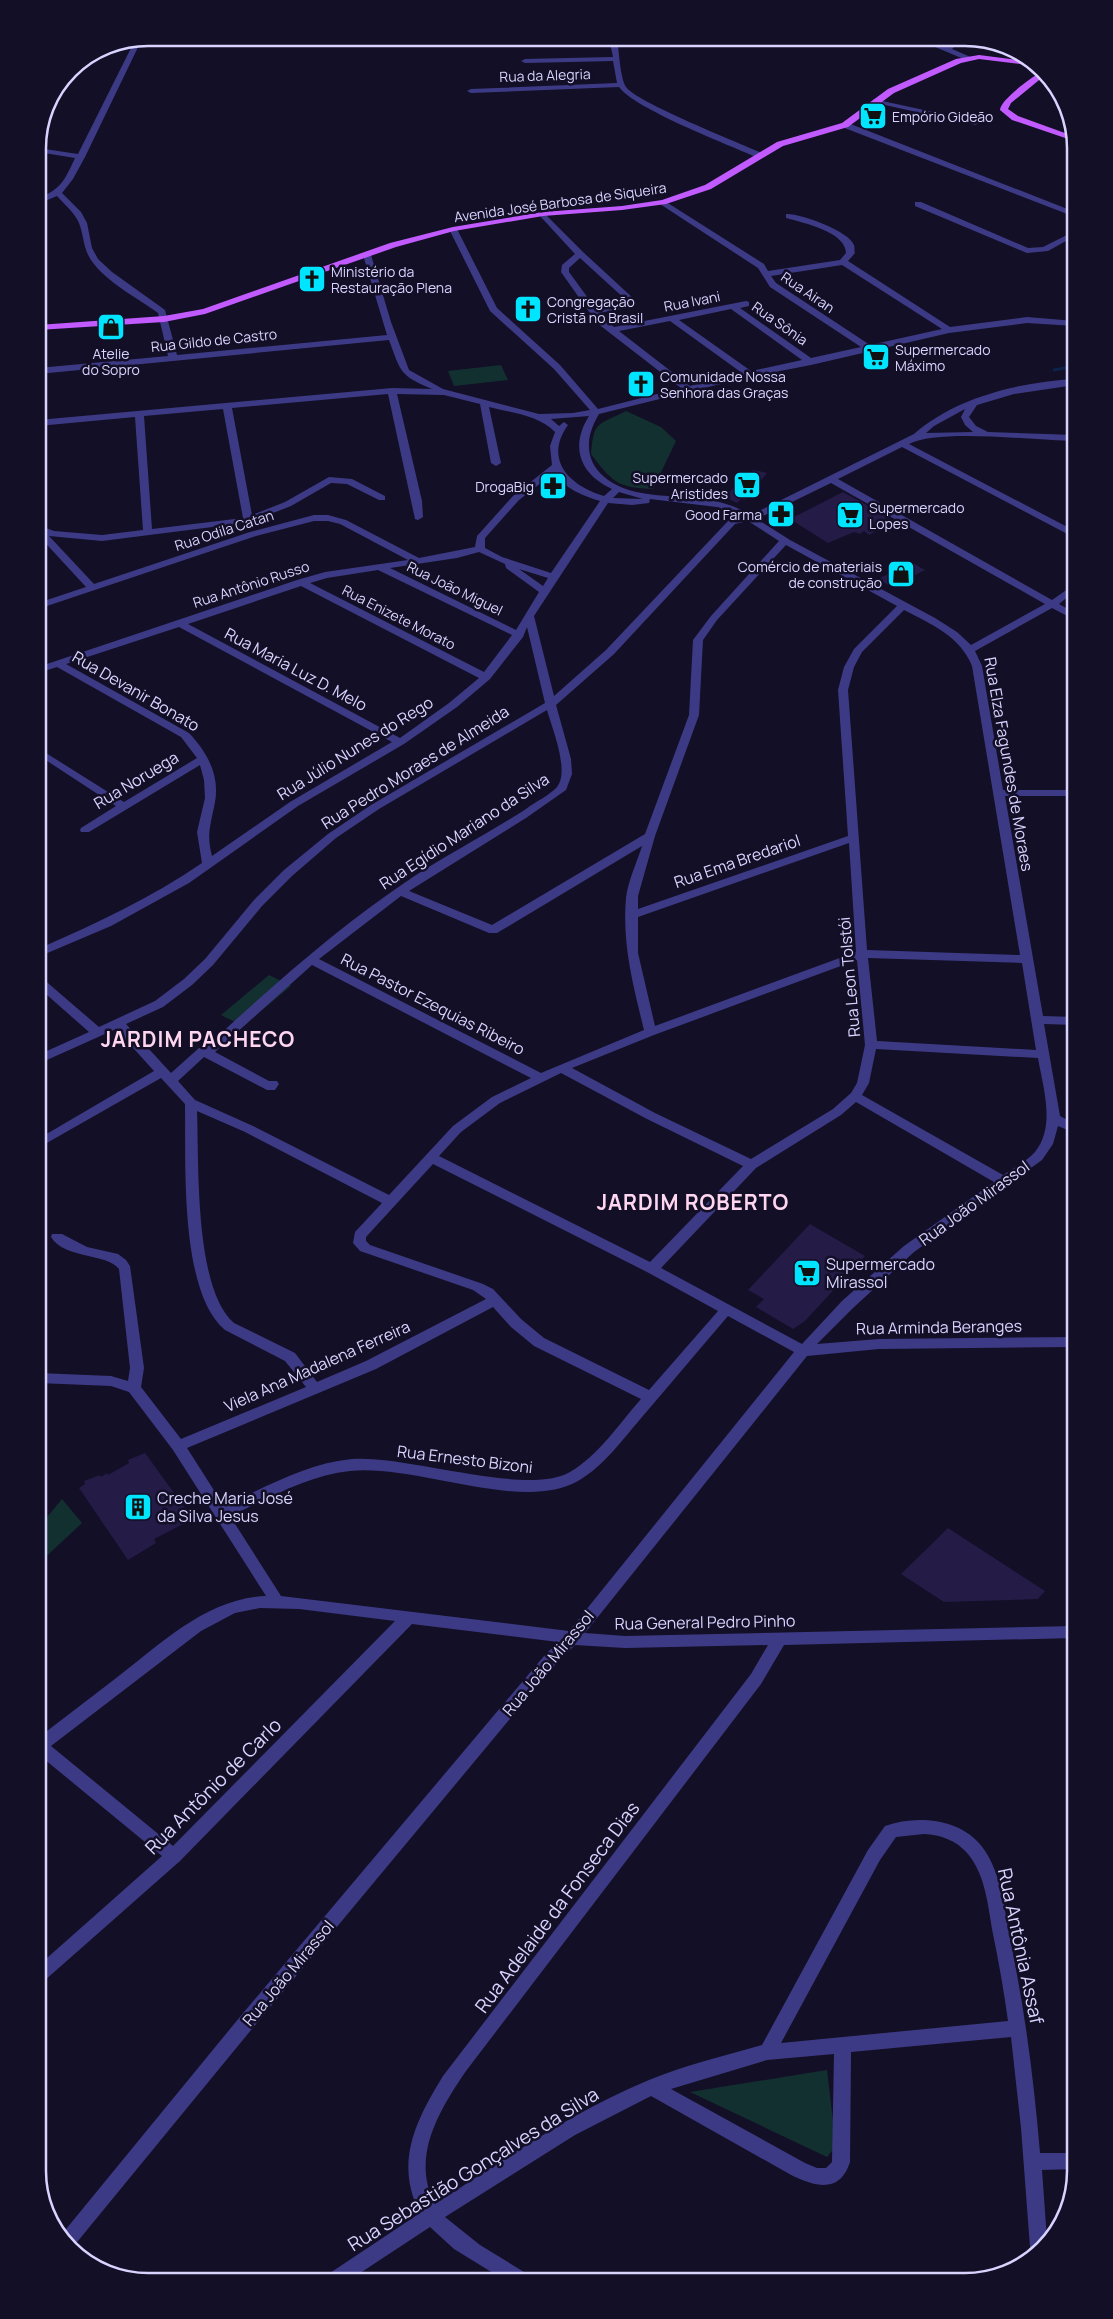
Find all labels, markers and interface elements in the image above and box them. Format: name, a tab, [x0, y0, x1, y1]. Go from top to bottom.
street label: Rua da Alegria	[499, 64, 591, 86]
supermarket icon: Empório Gideão	[858, 101, 888, 131]
place label: Empório Gideão	[892, 107, 993, 126]
street label: Avenida José Barbosa de Siqueira	[453, 178, 667, 226]
place label: Ministério da Restauração Plena	[331, 262, 452, 297]
church icon: Ministério da Restauração Plena	[297, 264, 327, 294]
street label: Rua Airan	[778, 267, 838, 317]
street label: Rua Ivani	[662, 286, 722, 316]
place label: Congregação Cristã no Brasil	[547, 292, 643, 327]
church icon: Congregação Cristã no Brasil	[513, 294, 543, 324]
street label: Rua Sônia	[748, 297, 812, 349]
shop icon: Atelie do Sopro	[96, 312, 126, 342]
street label: Rua Gildo de Castro	[150, 324, 278, 356]
place label: Supermercado Máximo	[895, 340, 990, 375]
supermarket icon: Supermercado Máximo	[861, 342, 891, 372]
place label: Atelie do Sopro	[82, 344, 140, 379]
place label: Comunidade Nossa Senhora das Graças	[660, 367, 788, 402]
church icon: Comunidade Nossa Senhora das Graças	[626, 369, 656, 399]
place label: Supermercado Aristides	[633, 468, 728, 503]
supermarket icon: Supermercado Aristides	[732, 470, 762, 500]
pharmacy icon: DrogaBig	[538, 471, 568, 501]
place label: DrogaBig	[475, 477, 534, 496]
place label: Supermercado Lopes	[869, 498, 964, 533]
pharmacy icon: Good Farma	[766, 499, 796, 529]
supermarket icon: Supermercado Lopes	[835, 500, 865, 530]
street label: Rua Odila Catan	[172, 505, 276, 555]
place label: Good Farma	[685, 505, 762, 524]
street label: Rua Antônio Russo	[190, 556, 312, 612]
street label: Rua João Miguel	[404, 557, 506, 619]
place label: Comércio de materiais de construção	[738, 557, 882, 592]
shop icon: Comércio de materiais de construção	[886, 559, 916, 589]
street label: Rua Enizete Morato	[339, 580, 459, 654]
street label: Rua Maria Luz D. Melo	[221, 622, 371, 716]
street label: Rua Devanir Bonato	[68, 646, 204, 736]
street label: Rua Elza Fagundes de Moraes	[979, 655, 1039, 873]
street label: Rua Júlio Nunes do Rego	[273, 691, 437, 805]
street label: Rua Pedro Moraes de Almeida	[317, 700, 513, 834]
street label: Rua Noruega	[90, 746, 182, 814]
street label: Rua Egídio Mariano da Silva	[375, 768, 553, 894]
street label: Rua Ema Bredariol	[671, 829, 803, 893]
street label: Rua Leon Tolstói	[833, 916, 865, 1038]
street label: Rua Pastor Ezequias Ribeiro	[337, 948, 529, 1060]
district label: JARDIM PACHECO	[101, 1025, 295, 1053]
street label: Rua João Mirassol	[914, 1155, 1034, 1251]
district label: JARDIM ROBERTO	[597, 1188, 789, 1216]
place label: Supermercado Mirassol	[826, 1253, 935, 1293]
supermarket icon: Supermercado Mirassol	[792, 1258, 822, 1288]
street label: Viela Ana Madalena Ferreira	[221, 1315, 413, 1417]
street label: Rua Arminda Beranges	[856, 1315, 1022, 1339]
street label: Rua Ernesto Bizoni	[396, 1440, 534, 1478]
place label: Creche Maria José da Silva Jesus	[157, 1487, 293, 1527]
building icon: Creche Maria José da Silva Jesus	[123, 1492, 153, 1522]
street label: Rua João Mirassol	[497, 1606, 599, 1720]
street label: Rua General Pedro Pinho	[614, 1609, 796, 1635]
street label: Rua Antônio de Carlo	[139, 1712, 287, 1860]
street label: Rua Adelaide da Fonseca Dias	[469, 1796, 645, 2018]
street label: Rua Antônia Assaf	[992, 1866, 1050, 2027]
street label: Rua João Mirassol	[237, 1916, 339, 2030]
street label: Rua Sebastião Gonçalves da Silva	[343, 2081, 603, 2257]

